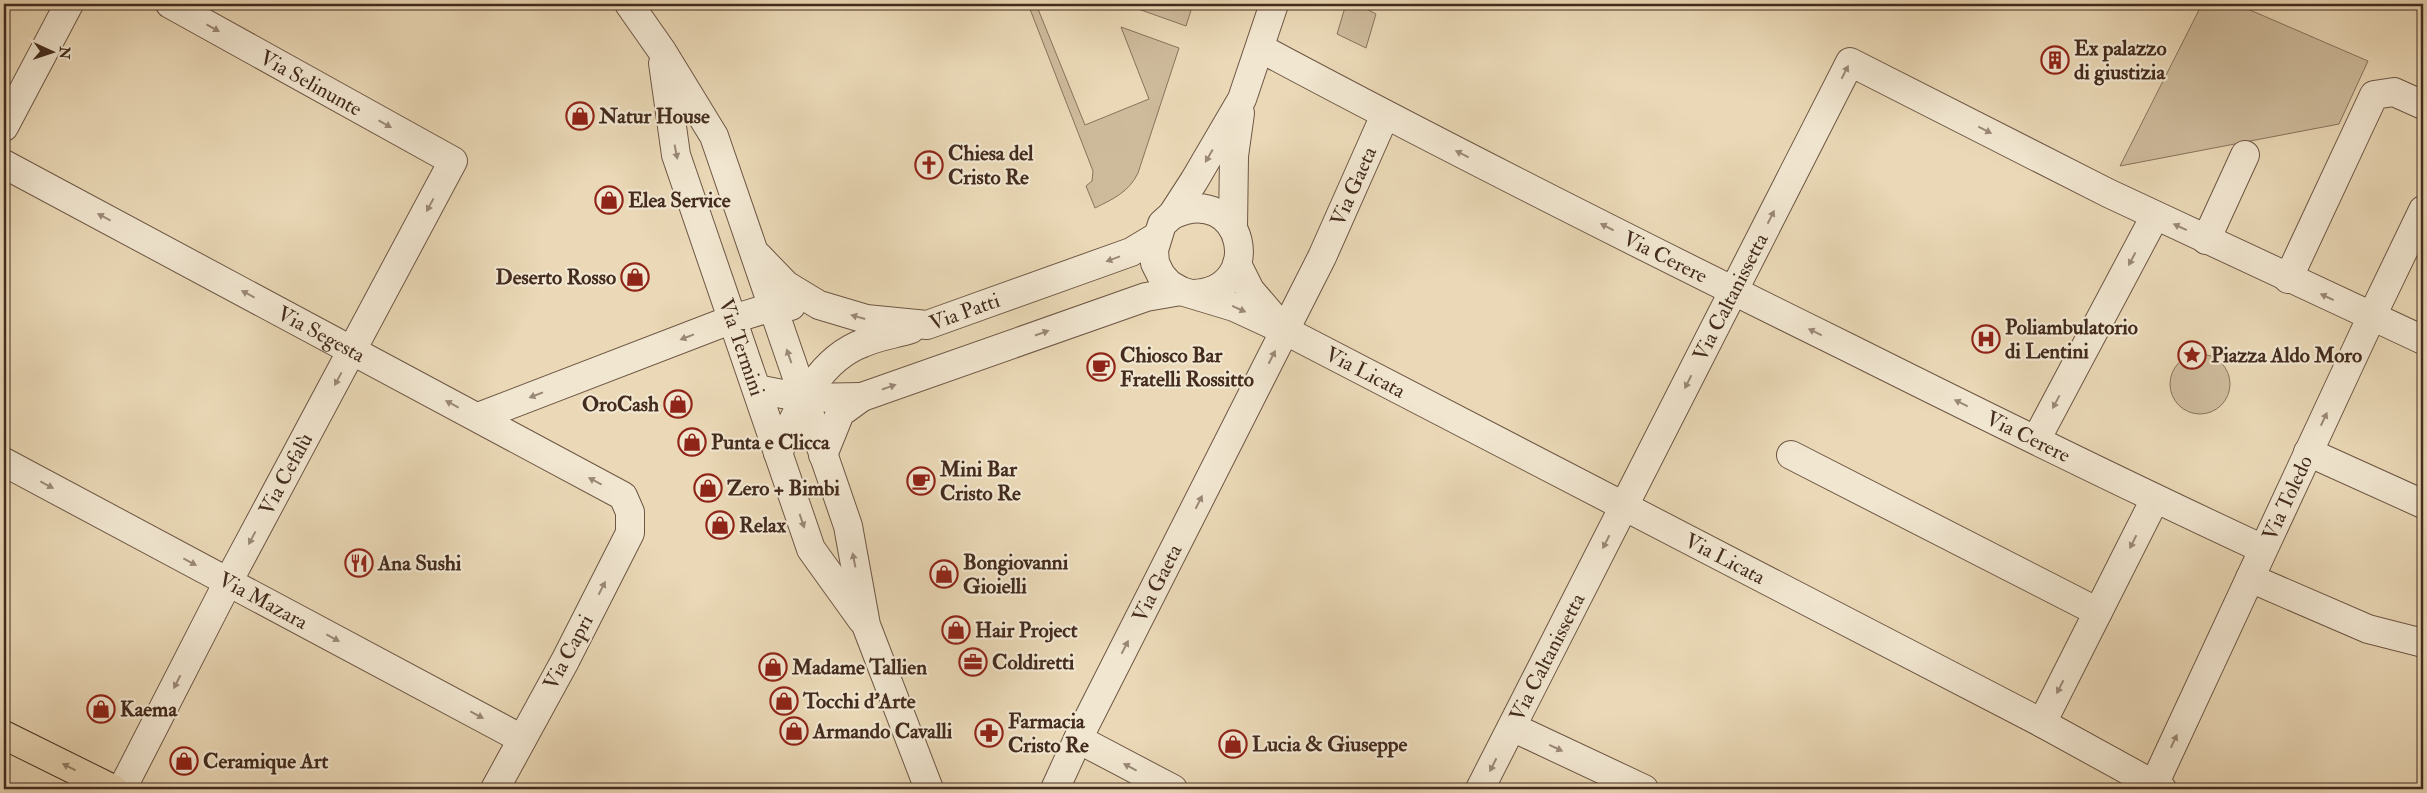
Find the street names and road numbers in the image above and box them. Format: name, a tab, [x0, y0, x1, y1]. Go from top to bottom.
street label: Via Selinunte	[255, 44, 367, 123]
street label: Via Gaeta	[1324, 142, 1383, 230]
street label: Via Cerere	[1618, 225, 1712, 290]
street label: Via Caltanissetta	[1687, 228, 1775, 366]
street label: Via Patti	[926, 287, 1004, 337]
street label: Via Termini	[712, 295, 771, 400]
street label: Via Segesta	[272, 300, 370, 369]
street label: Via Licata	[1321, 341, 1410, 405]
street label: Via Cerere	[1981, 405, 2075, 469]
street label: Via Cefalù	[253, 428, 319, 520]
street label: Via Toledo	[2256, 451, 2319, 545]
street label: Via Licata	[1680, 527, 1770, 591]
street label: Via Gaeta	[1126, 540, 1188, 627]
street label: Via Mazara	[214, 566, 313, 636]
street label: Via Caltanissetta	[1504, 589, 1592, 726]
street label: Via Capri	[537, 610, 600, 694]

